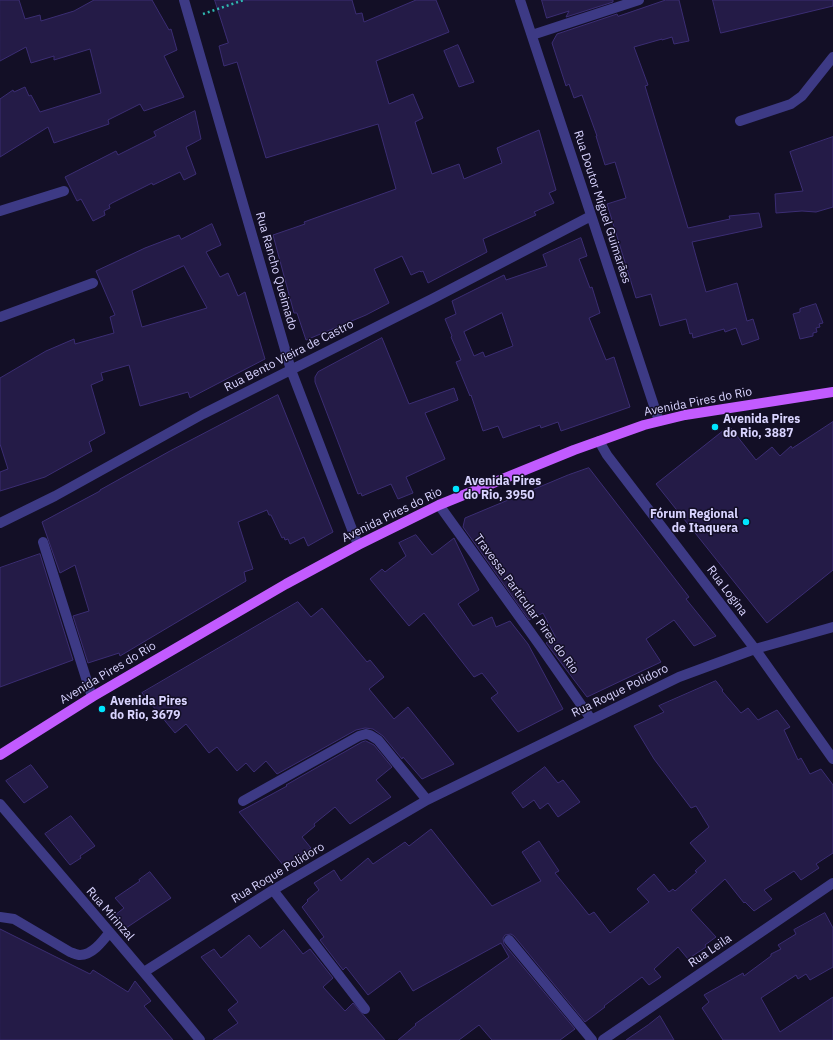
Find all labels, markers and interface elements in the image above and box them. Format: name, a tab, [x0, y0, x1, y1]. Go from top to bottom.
street label: Rua Doutor Miguel Guimarães	[570, 129, 634, 285]
street label: Rua Rancho Queimado	[252, 210, 300, 332]
street label: Rua Bento Vieira de Castro	[222, 317, 356, 395]
street label: Avenida Pires do Rio	[643, 384, 753, 420]
place label: Avenida Pires do Rio, 3887	[723, 413, 800, 441]
marker: Avenida Pires do Rio, 3887	[710, 422, 720, 432]
place label: Avenida Pires do Rio, 3950	[464, 475, 541, 503]
street label: Avenida Pires do Rio	[340, 484, 444, 546]
marker: Avenida Pires do Rio, 3950	[451, 484, 461, 494]
place label: Fórum Regional de Itaquera	[650, 508, 738, 536]
marker: Fórum Regional de Itaquera	[741, 517, 751, 527]
street label: Travessa Particular Pires do Rio	[471, 531, 581, 677]
street label: Rua Logina	[704, 563, 750, 619]
street label: Avenida Pires do Rio	[57, 639, 159, 707]
street label: Rua Roque Polidoro	[569, 661, 671, 721]
place label: Avenida Pires do Rio, 3679	[110, 695, 187, 723]
marker: Avenida Pires do Rio, 3679	[97, 704, 107, 714]
street label: Rua Roque Polidoro	[229, 840, 327, 906]
street label: Rua Mirinzal	[83, 884, 137, 944]
street label: Rua Leila	[686, 931, 734, 971]

